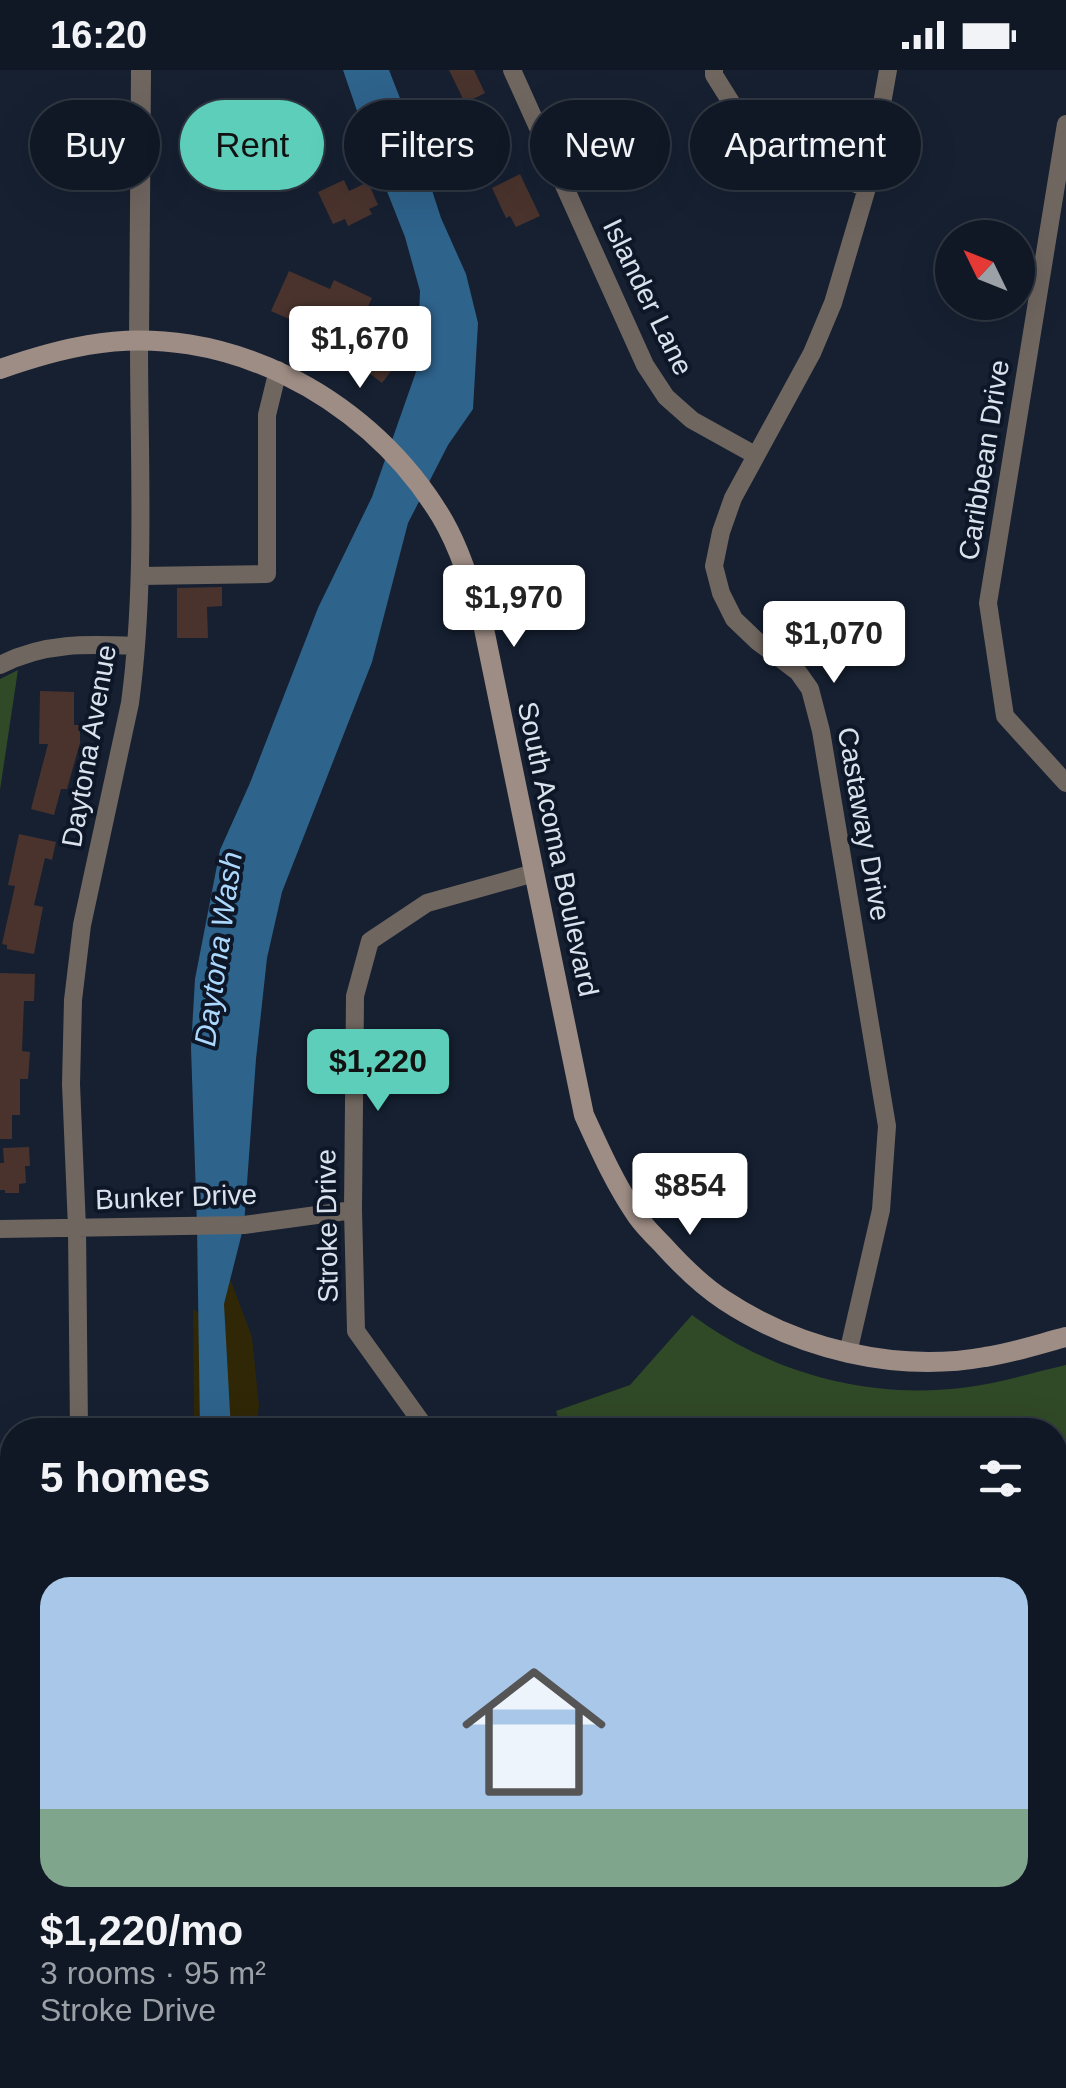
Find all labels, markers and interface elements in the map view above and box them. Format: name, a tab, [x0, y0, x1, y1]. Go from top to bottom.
text: 16:20	[50, 14, 147, 56]
chip: Buy	[30, 100, 160, 190]
chip: Rent	[180, 100, 324, 190]
chip: Filters	[344, 100, 510, 190]
chip: New	[530, 100, 670, 190]
chip: Apartment	[690, 100, 921, 190]
street label: Islander Lane	[597, 214, 699, 380]
north arrow	[935, 220, 1035, 320]
map controls	[935, 220, 1035, 320]
pin: $1,670	[279, 306, 441, 391]
text: $1,670	[311, 320, 409, 356]
street label: Caribbean Drive	[953, 358, 1015, 562]
pin: $1,970	[433, 565, 595, 650]
text: $1,970	[465, 579, 563, 615]
pin: $1,070	[753, 601, 915, 686]
text: $1,070	[785, 615, 883, 651]
street label: Daytona Avenue	[56, 642, 122, 850]
street label: South Acoma Boulevard	[512, 699, 604, 999]
street label: Castaway Drive	[832, 725, 896, 923]
water label: Daytona Wash	[188, 850, 248, 1048]
pin: $1,220	[297, 1029, 459, 1114]
text: $1,220	[329, 1043, 427, 1079]
street label: Stroke Drive	[310, 1149, 344, 1303]
pin: $854	[631, 1153, 749, 1238]
text: $854	[654, 1167, 726, 1203]
street label: Bunker Drive	[95, 1179, 257, 1215]
icon: filters	[973, 1451, 1028, 1506]
text: 5 homes	[40, 1454, 210, 1501]
icon: home	[444, 1642, 624, 1822]
text: $1,220/mo	[40, 1907, 243, 1954]
text: 3 rooms · 95 m²	[40, 1955, 266, 1991]
text: Stroke Drive	[40, 1992, 216, 2028]

